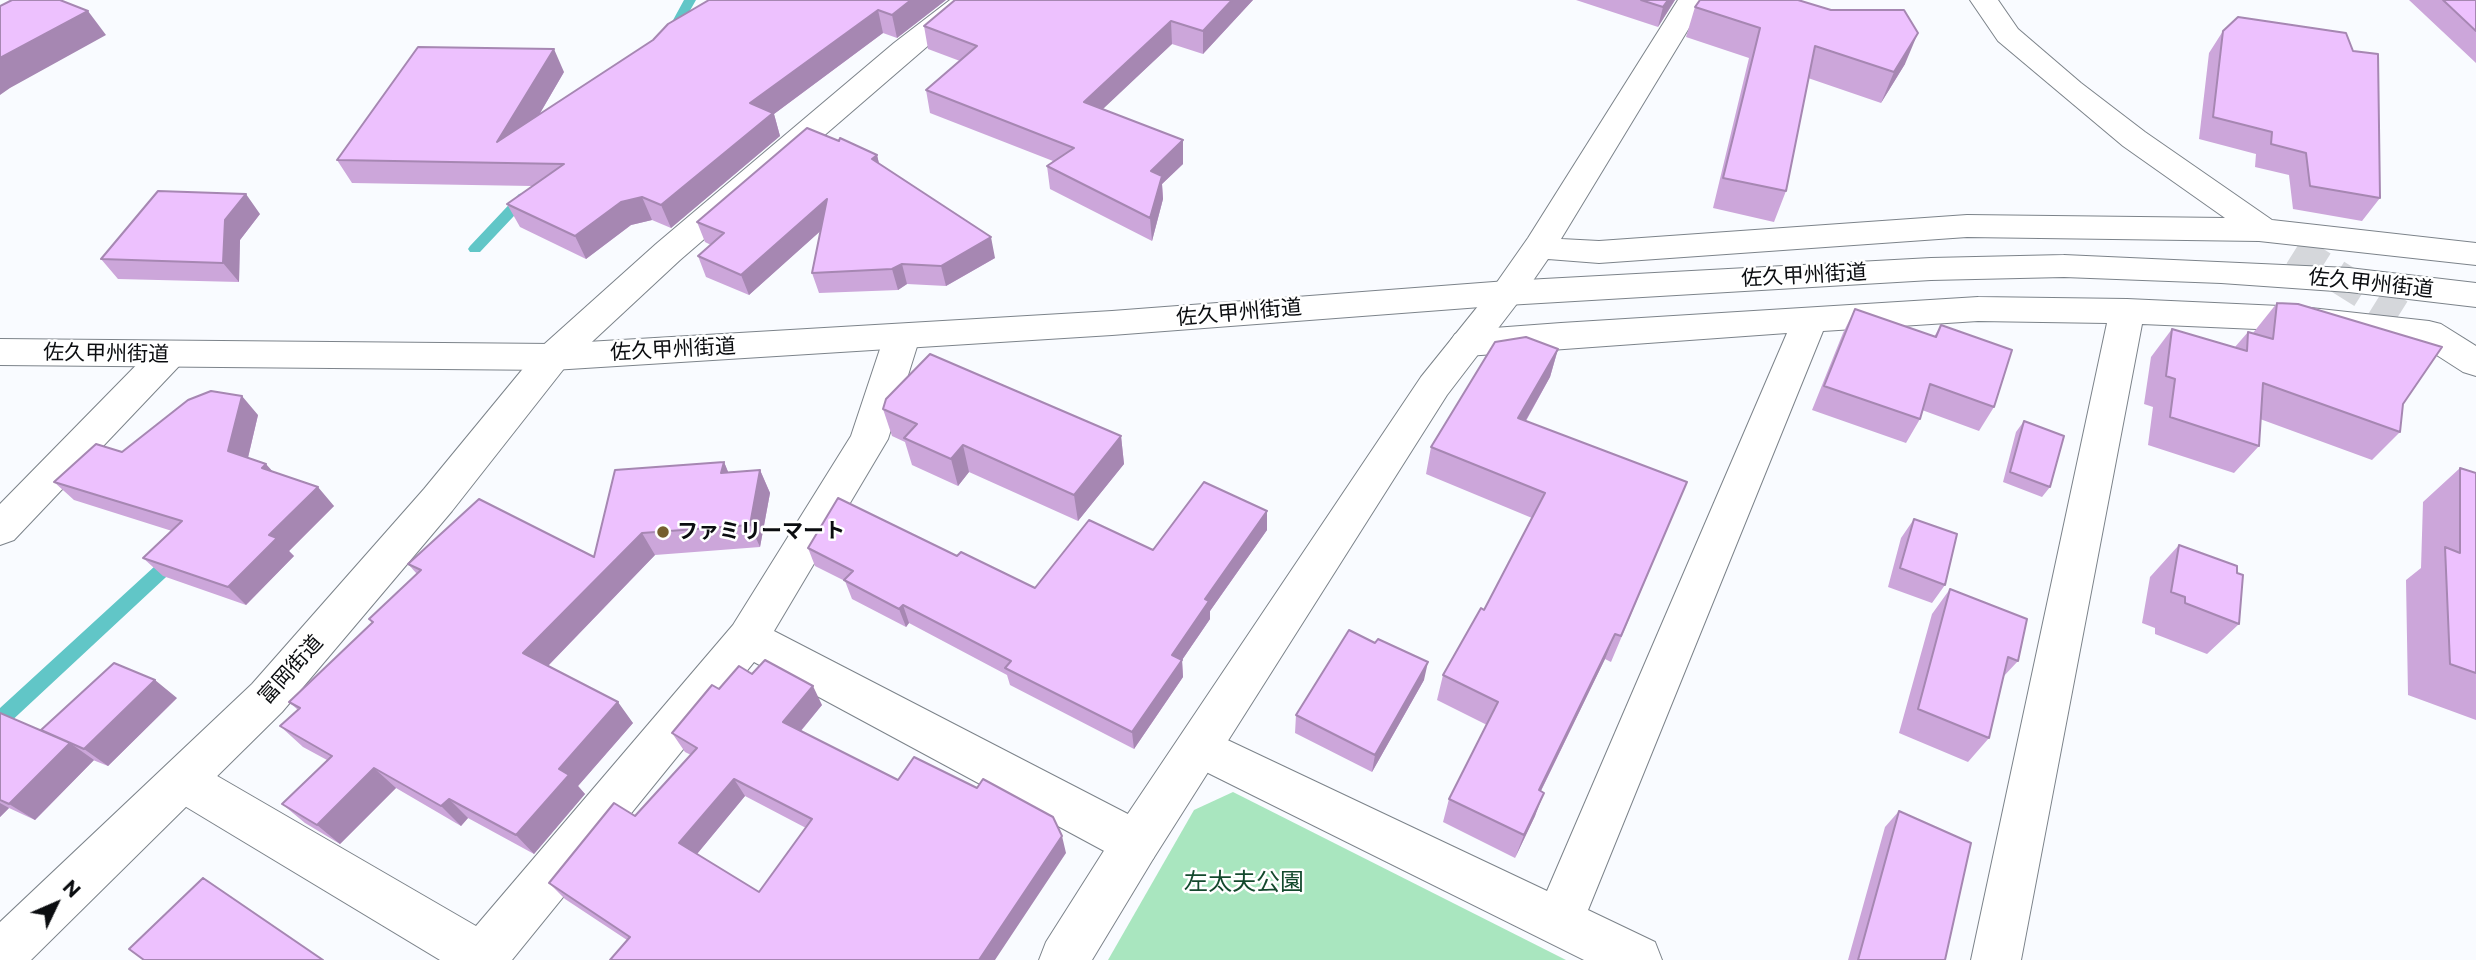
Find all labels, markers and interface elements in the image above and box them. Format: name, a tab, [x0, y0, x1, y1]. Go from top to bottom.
street label: 佐久甲州街道	[1740, 260, 1868, 292]
street label: 佐久甲州街道	[2307, 265, 2435, 303]
street label: 佐久甲州街道	[1175, 295, 1303, 331]
street label: 佐久甲州街道	[609, 334, 737, 366]
street label: 佐久甲州街道	[43, 340, 169, 368]
place label: ファミリーマート	[677, 519, 845, 545]
marker: ファミリーマート	[655, 524, 671, 540]
street label: 富岡街道	[254, 630, 328, 710]
north arrow	[21, 869, 91, 939]
park label: 左太夫公園	[1184, 869, 1304, 897]
text: N	[58, 876, 85, 903]

